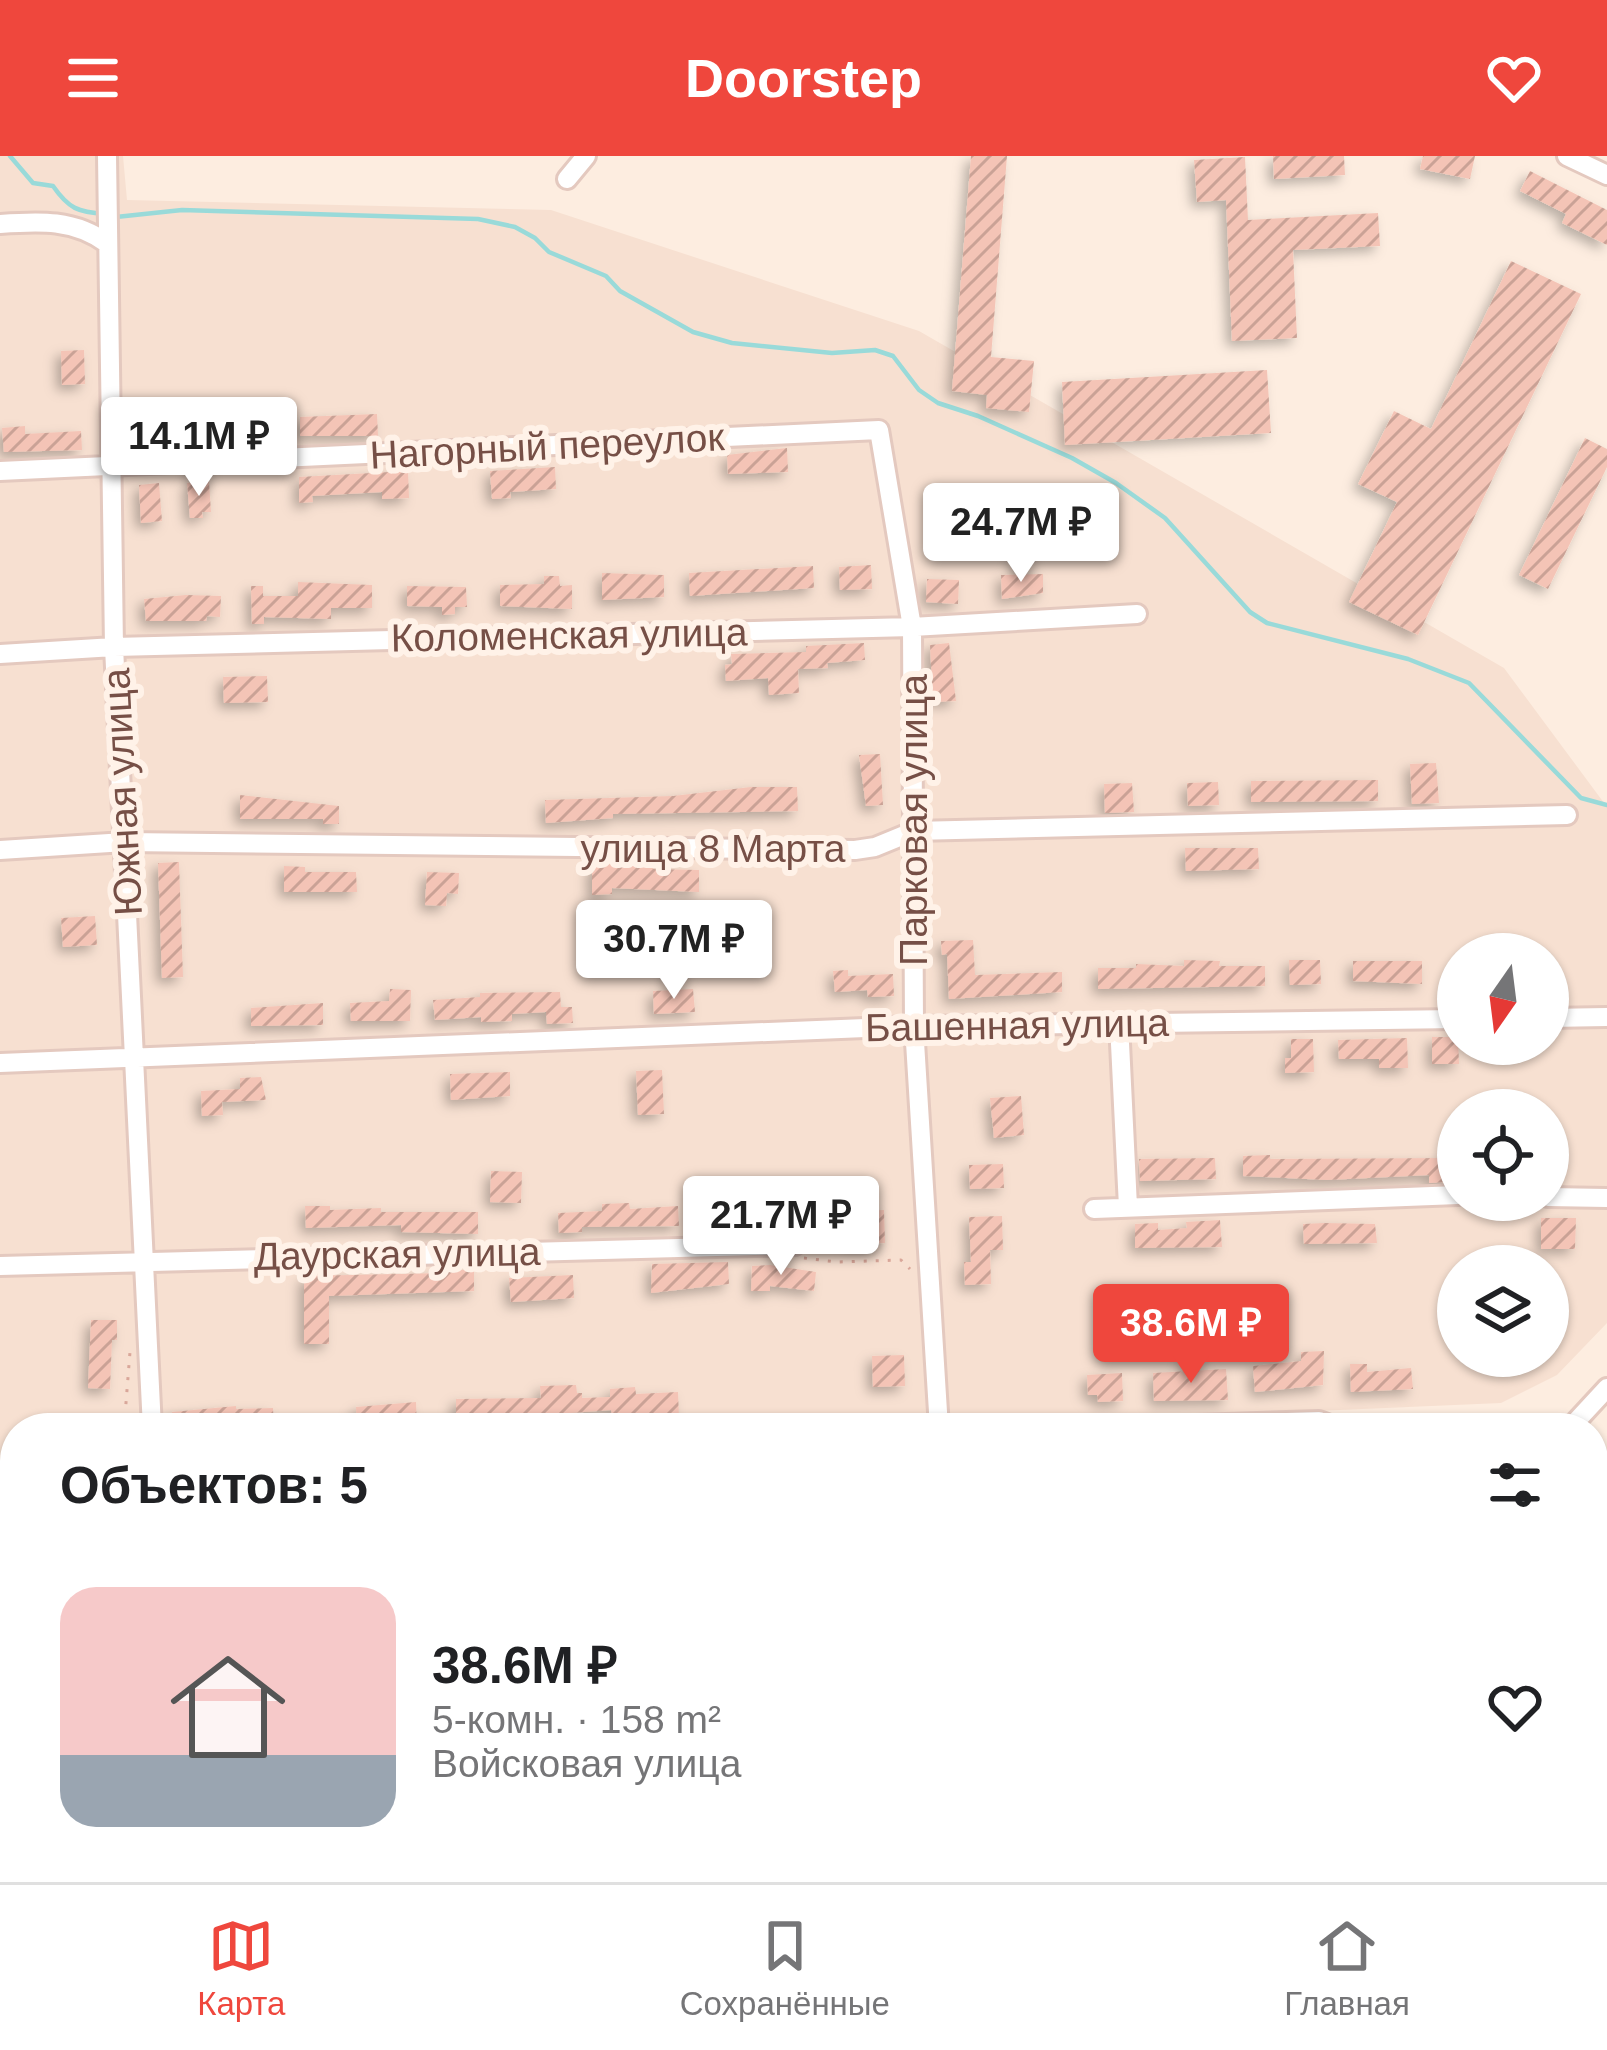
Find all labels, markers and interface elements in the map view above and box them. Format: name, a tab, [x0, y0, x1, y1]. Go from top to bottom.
icon: menu	[60, 45, 126, 111]
icon: heart	[1481, 45, 1547, 111]
text: Doorstep	[685, 48, 922, 108]
pin: 14.1M ₽	[88, 397, 310, 499]
text: 14.1M ₽	[128, 414, 270, 457]
street label: Нагорный переулок	[369, 415, 726, 477]
pin: 24.7M ₽	[910, 483, 1132, 585]
text: 24.7M ₽	[950, 500, 1092, 543]
street label: Коломенская улица	[390, 610, 748, 660]
street label: Южная улица	[94, 667, 150, 917]
street label: Парковая улица	[892, 674, 935, 966]
street label: улица 8 Марта	[580, 827, 846, 870]
pin: 30.7M ₽	[563, 900, 785, 1002]
text: 30.7M ₽	[603, 917, 745, 960]
north arrow	[1437, 933, 1569, 1065]
map controls	[1437, 933, 1569, 1377]
street label: Башенная улица	[865, 1001, 1170, 1049]
button: locate	[1437, 1089, 1569, 1221]
pin: 21.7M ₽	[670, 1176, 892, 1278]
text: 21.7M ₽	[710, 1193, 852, 1236]
street label: Даурская улица	[253, 1230, 541, 1278]
button: layers	[1437, 1245, 1569, 1377]
pin: 38.6M ₽	[1080, 1284, 1302, 1386]
text: 38.6M ₽	[1120, 1301, 1262, 1344]
icon: filters	[1482, 1452, 1548, 1518]
text: Объектов: 5	[60, 1457, 368, 1514]
icon: home	[156, 1635, 300, 1779]
text: 38.6M ₽	[432, 1637, 618, 1694]
icon: heart	[1482, 1674, 1548, 1740]
text: 5-комн. · 158 m²	[432, 1698, 721, 1741]
text: Войсковая улица	[432, 1742, 741, 1785]
tab: Карта	[197, 1913, 285, 2023]
tab: Сохранённые	[680, 1913, 890, 2023]
tab: Главная	[1284, 1913, 1410, 2023]

